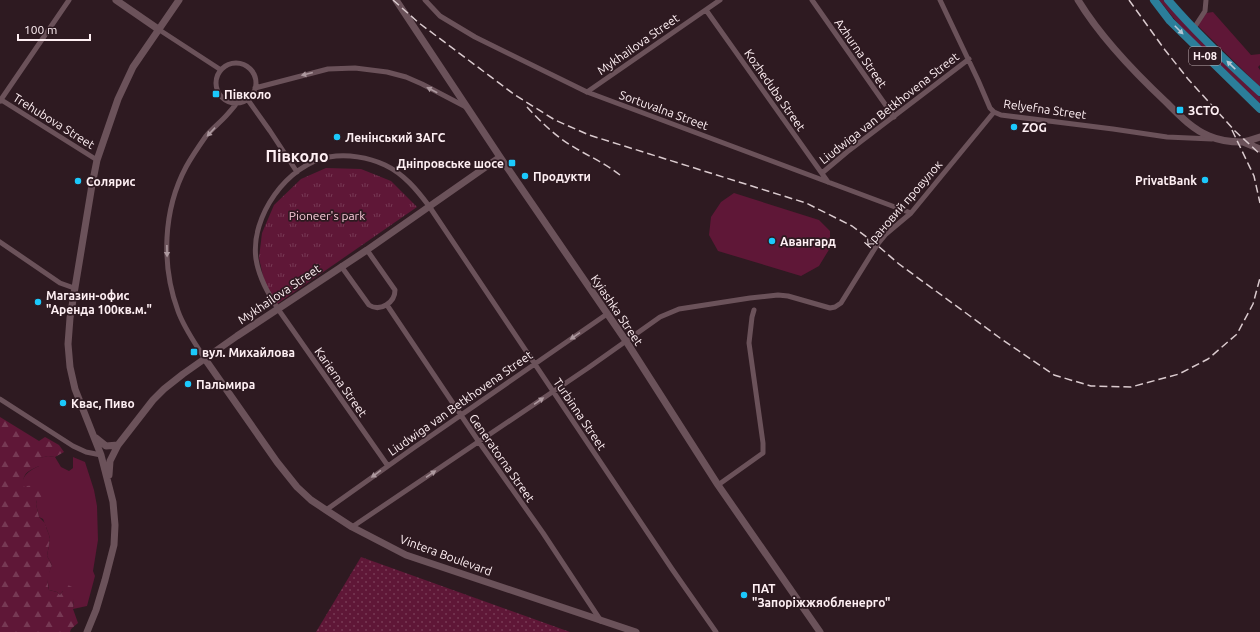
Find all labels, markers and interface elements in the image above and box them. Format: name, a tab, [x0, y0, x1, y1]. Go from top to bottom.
street label: Mykhailova Street	[595, 11, 682, 77]
scale bar	[18, 16, 90, 42]
street label: Azhurna Street	[832, 16, 890, 90]
text: 100 m	[24, 23, 57, 36]
one-way arrow	[1174, 25, 1184, 35]
street label: Kozheduba Street	[742, 47, 808, 133]
road number: Н-08	[1189, 47, 1221, 65]
street label: Liudwiga van Betkhovena Street	[817, 49, 961, 166]
one-way arrow	[1226, 60, 1236, 70]
one-way arrow	[301, 71, 313, 77]
one-way arrow	[427, 86, 438, 93]
place label: Півколо	[224, 88, 271, 101]
street label: Sortuvalna Street	[618, 88, 711, 132]
marker: Півколо	[211, 89, 221, 99]
street label: Trehubova Street	[11, 91, 97, 151]
street label: Relyefna Street	[1003, 97, 1087, 121]
place label: ЗСТО	[1188, 104, 1219, 117]
marker: ЗСТО	[1175, 105, 1185, 115]
place label: ZOG	[1022, 121, 1047, 134]
marker: ZOG	[1009, 122, 1019, 132]
one-way arrow	[206, 127, 215, 137]
place label: Ленінський ЗАГС	[345, 131, 446, 144]
marker: Ленінський ЗАГС	[332, 132, 342, 142]
district label: Півколо	[265, 147, 329, 165]
place label: Дніпровське шосе	[396, 157, 504, 170]
marker: Дніпровське шосе	[507, 158, 517, 168]
street label: Крановий провулок	[862, 158, 944, 250]
place label: Продукти	[533, 170, 591, 183]
marker: Продукти	[520, 171, 530, 181]
place label: PrivatBank	[1135, 174, 1197, 187]
place label: Солярис	[86, 175, 136, 188]
marker: PrivatBank	[1200, 175, 1210, 185]
marker: Солярис	[73, 176, 83, 186]
park label: Pioneer's park	[289, 209, 365, 222]
place label: Авангард	[780, 235, 836, 248]
marker: Авангард	[767, 236, 777, 246]
one-way arrow	[164, 245, 170, 258]
street label: Mykhailova Street	[235, 261, 323, 326]
street label: Kyiashka Street	[589, 272, 646, 348]
place label: Магазин-офис "Аренда 100кв.м."	[46, 289, 152, 316]
marker: Магазин-офис "Аренда 100кв.м."	[33, 297, 43, 307]
one-way arrow	[569, 332, 580, 340]
street label: Karierna Street	[312, 345, 370, 419]
place label: вул. Михайлова	[202, 346, 295, 359]
marker: вул. Михайлова	[189, 347, 199, 357]
street label: Liudwiga van Betkhovena Street	[385, 348, 535, 458]
street label: Turbinna Street	[551, 376, 609, 453]
place label: Пальмира	[196, 378, 255, 391]
marker: Пальмира	[183, 379, 193, 389]
place label: Квас, Пиво	[71, 397, 135, 410]
one-way arrow	[533, 397, 544, 405]
marker: Квас, Пиво	[58, 398, 68, 408]
street label: Generatorna Street	[467, 412, 537, 505]
one-way arrow	[371, 470, 382, 478]
one-way arrow	[426, 470, 436, 478]
street label: Vintera Boulevard	[398, 532, 494, 578]
place label: ПАТ "Запоріжжяобленерго"	[752, 582, 890, 609]
marker: ПАТ "Запоріжжяобленерго"	[739, 590, 749, 600]

